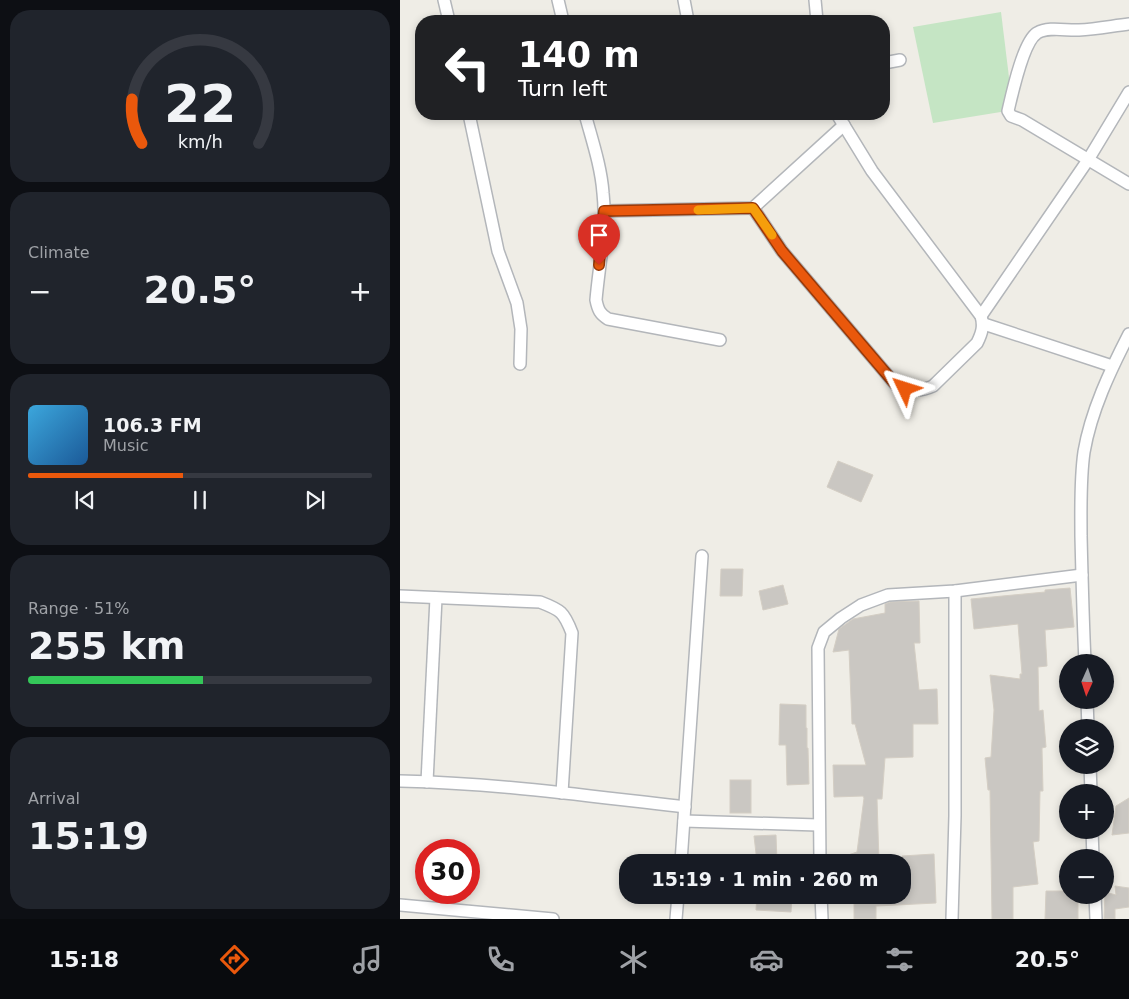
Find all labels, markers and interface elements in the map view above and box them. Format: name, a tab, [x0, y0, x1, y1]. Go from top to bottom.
icon: left	[435, 35, 500, 100]
text: 140 m	[518, 35, 640, 75]
text: 22	[164, 74, 236, 134]
text: Turn left	[518, 76, 607, 101]
text: km/h	[177, 131, 223, 152]
pin	[578, 214, 620, 265]
icon: arrive	[585, 221, 613, 249]
text: Climate	[28, 243, 90, 262]
text: 20.5°	[144, 268, 256, 312]
text: −	[28, 275, 51, 308]
text: +	[349, 275, 372, 308]
position arrow	[878, 362, 930, 414]
text: 106.3 FM	[103, 414, 202, 436]
text: Music	[103, 436, 149, 455]
icon: previous	[71, 486, 99, 514]
icon: pause	[186, 486, 214, 514]
icon: next	[301, 486, 329, 514]
text: Range · 51%	[28, 599, 130, 618]
text: 255 km	[28, 624, 185, 668]
north arrow	[1059, 654, 1114, 709]
map controls	[1059, 654, 1114, 904]
button: layers	[1059, 719, 1114, 774]
button: +	[1059, 784, 1114, 839]
text: Arrival	[28, 789, 80, 808]
text: 15:19	[28, 814, 149, 858]
speed limit sign: 30	[415, 839, 480, 904]
button: −	[1059, 849, 1114, 904]
text: 15:19 · 1 min · 260 m	[651, 868, 879, 890]
icon: directions	[217, 942, 252, 977]
icon: music	[350, 942, 385, 977]
icon: phone	[483, 942, 518, 977]
icon: climate	[616, 942, 651, 977]
icon: car	[749, 942, 784, 977]
icon: filters	[882, 942, 917, 977]
text: 15:18	[49, 947, 119, 972]
text: 20.5°	[1015, 947, 1080, 972]

